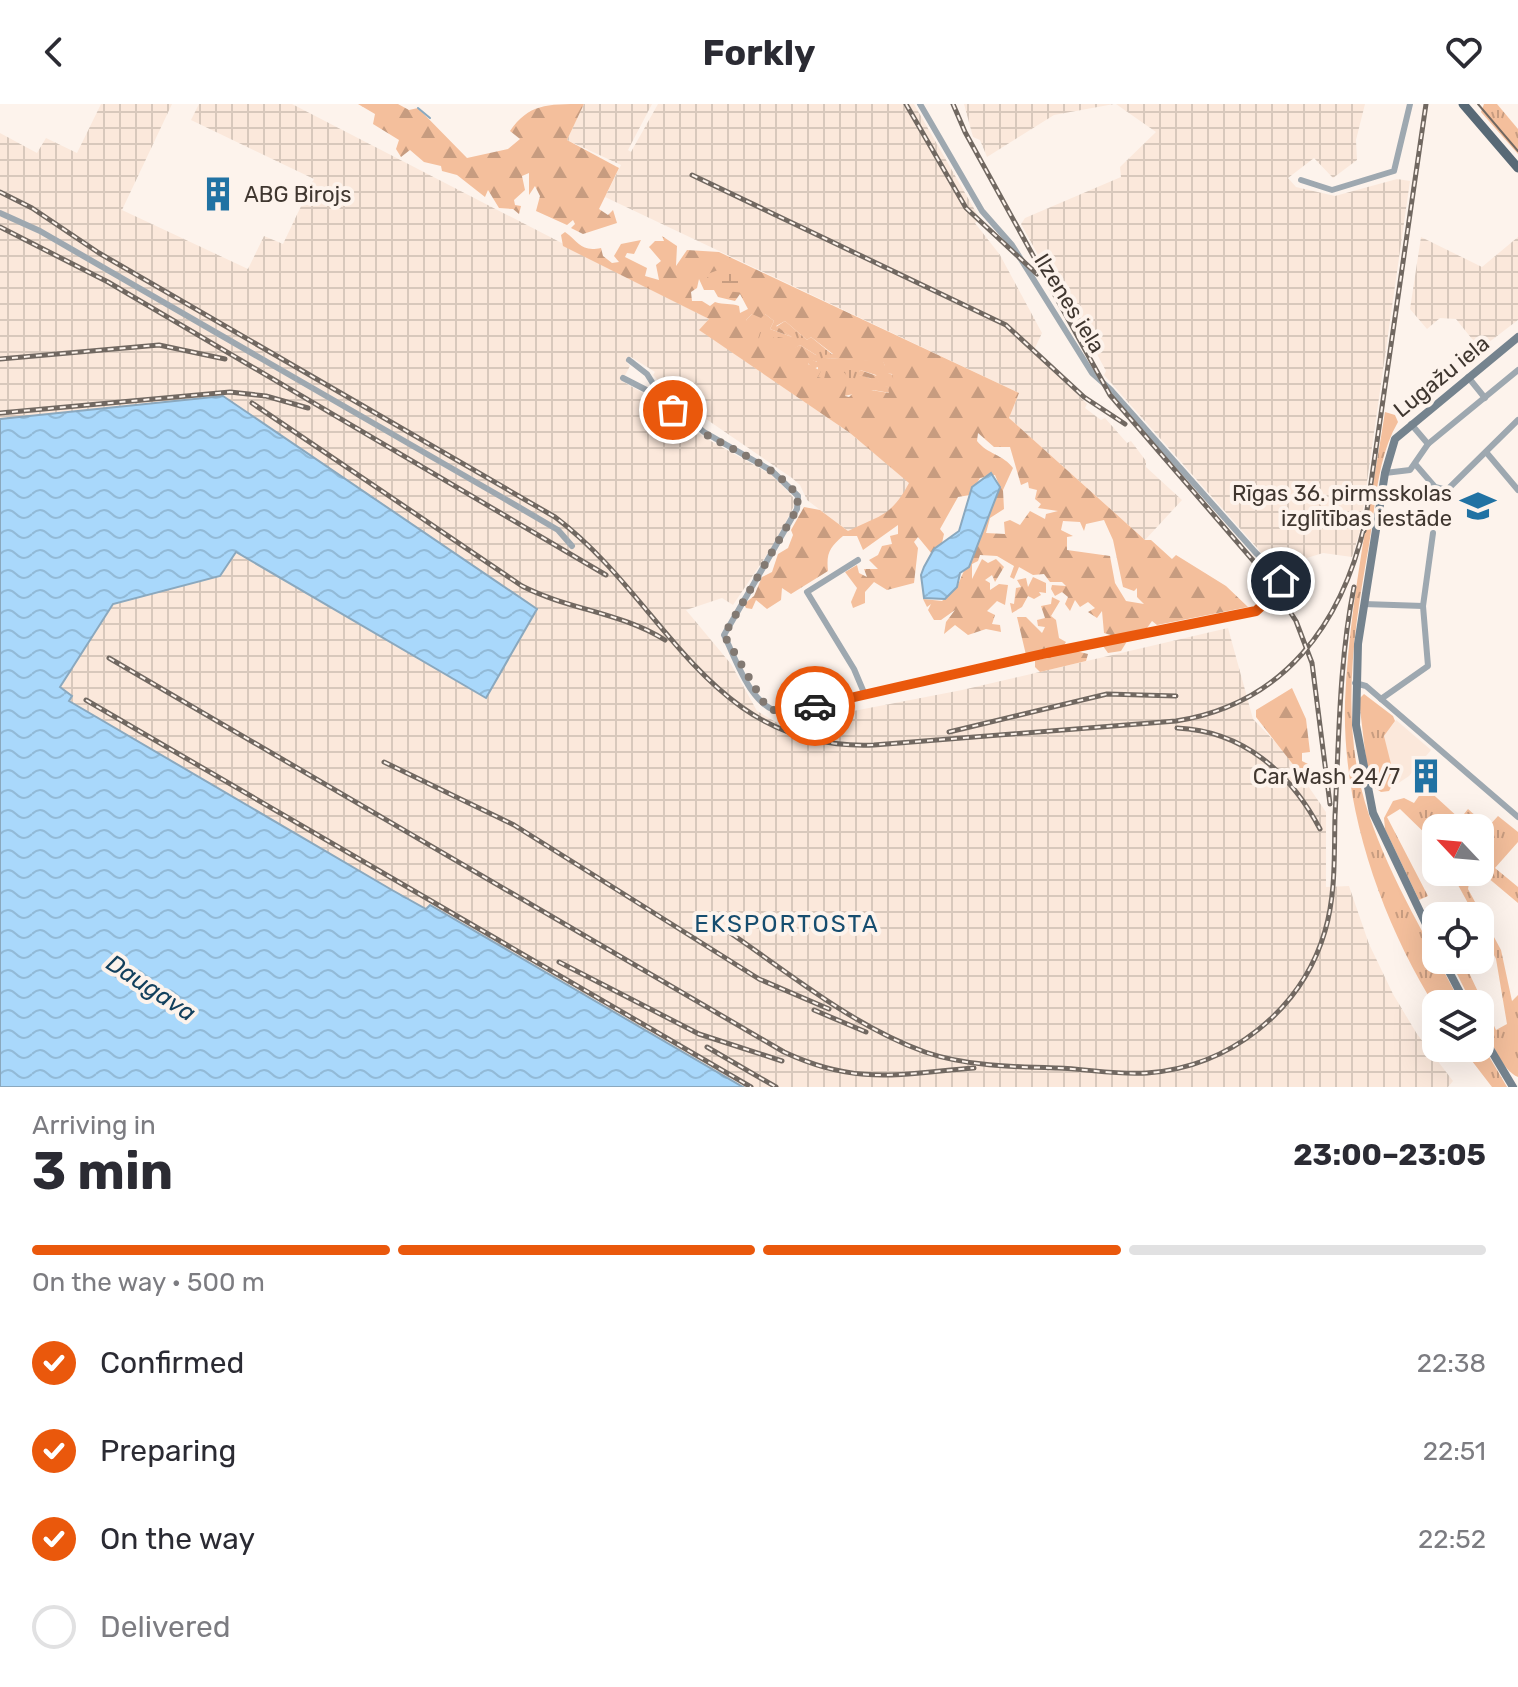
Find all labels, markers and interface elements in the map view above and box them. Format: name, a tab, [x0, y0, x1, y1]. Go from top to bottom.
icon: back	[32, 30, 76, 74]
icon: heart	[1442, 30, 1486, 74]
text: Forkly	[702, 31, 816, 74]
building icon: ABG Birojs	[199, 175, 237, 213]
place label: ABG Birojs	[244, 181, 351, 208]
street label: Ilzenes iela	[1028, 249, 1111, 358]
street label: Lugažu iela	[1388, 330, 1495, 423]
pin	[639, 376, 707, 444]
icon: bag	[651, 388, 695, 432]
place label: Rīgas 36. pirmsskolas izglītības iestāde	[1232, 480, 1452, 532]
school or university icon: Rīgas 36. pirmsskolas izglītības iestāde	[1459, 487, 1497, 525]
pin	[1247, 547, 1315, 615]
icon: home	[1259, 559, 1303, 603]
courier	[775, 666, 855, 746]
icon: car	[793, 684, 837, 728]
building icon: Car Wash 24/7	[1407, 757, 1445, 795]
place label: Car Wash 24/7	[1253, 763, 1400, 790]
north arrow	[1422, 814, 1494, 886]
map controls	[1422, 814, 1494, 1062]
button: locate	[1422, 902, 1494, 974]
district label: EKSPORTOSTA	[694, 910, 880, 938]
water label: Daugava	[101, 949, 201, 1027]
button: layers	[1422, 990, 1494, 1062]
text: Arriving in	[32, 1110, 156, 1141]
text: 23:00–23:05	[1293, 1137, 1486, 1173]
text: 3 min	[32, 1140, 173, 1202]
text: On the way · 500 m	[32, 1267, 265, 1298]
icon: check	[32, 1341, 76, 1385]
text: Confirmed	[100, 1345, 244, 1381]
text: 22:38	[1417, 1348, 1486, 1379]
icon: check	[32, 1429, 76, 1473]
text: Preparing	[100, 1433, 236, 1469]
text: 22:51	[1423, 1436, 1486, 1467]
icon: check	[32, 1517, 76, 1561]
text: On the way	[100, 1521, 255, 1557]
text: 22:52	[1418, 1524, 1486, 1555]
text: Delivered	[100, 1609, 231, 1645]

